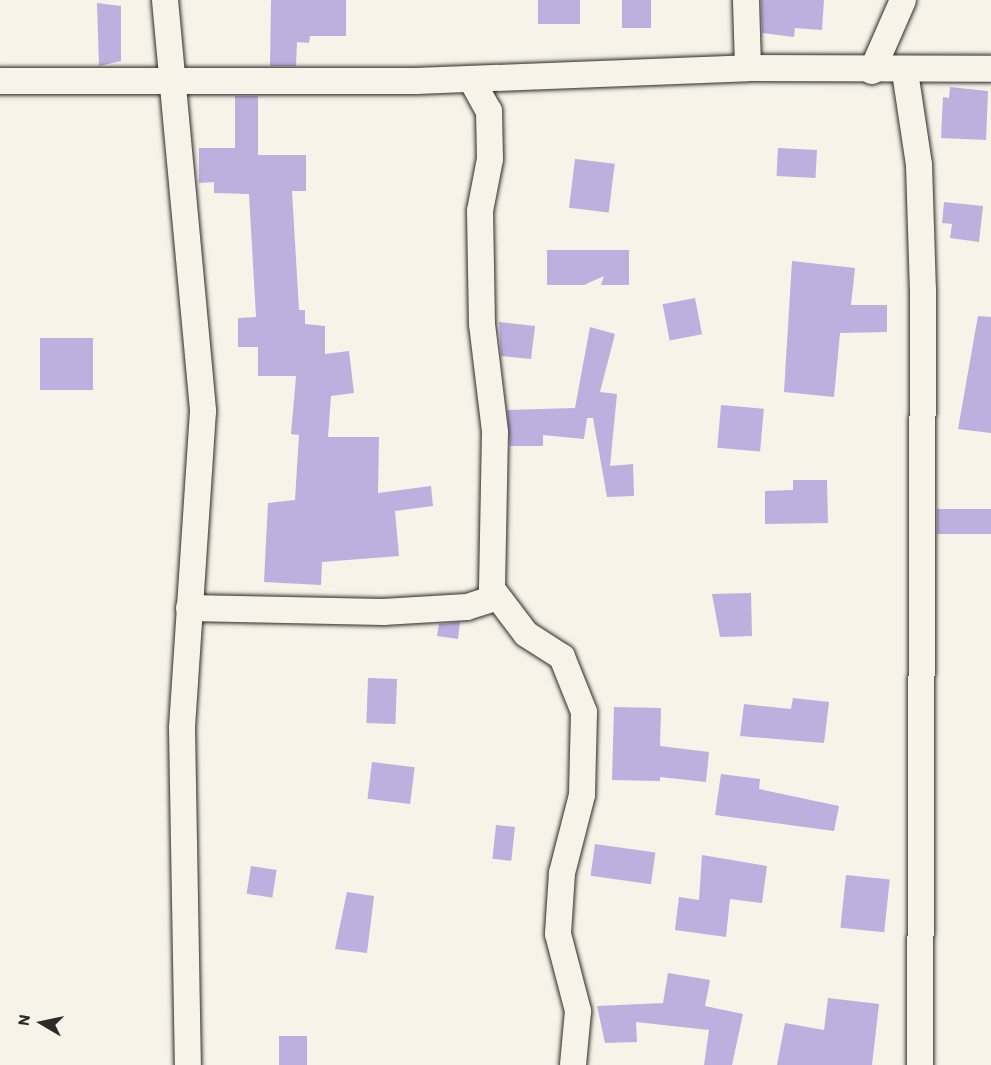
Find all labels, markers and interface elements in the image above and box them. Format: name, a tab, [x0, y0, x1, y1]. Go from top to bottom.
north arrow	[12, 993, 72, 1053]
text: N	[13, 1013, 34, 1027]

